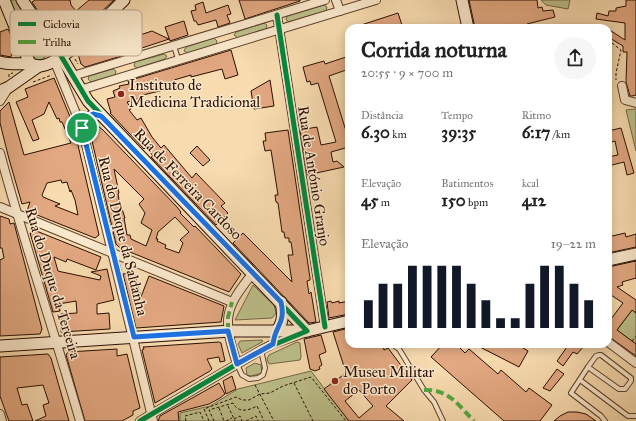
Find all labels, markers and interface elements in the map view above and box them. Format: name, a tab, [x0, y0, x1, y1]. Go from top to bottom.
legend	[10, 10, 142, 56]
text: Ciclovia	[43, 18, 80, 31]
text: Trilha	[43, 36, 72, 49]
text: Corrida noturna	[361, 36, 507, 63]
button: share	[554, 37, 596, 79]
text: 20:55 · 9 × 700 m	[361, 65, 453, 81]
place label: Instituto de Medicina Tradicional	[129, 76, 261, 111]
marker: Instituto de Medicina Tradicional	[116, 89, 126, 99]
street label: Rua de António Granjo	[294, 105, 334, 248]
text: Distância	[361, 109, 404, 122]
text: Tempo	[441, 109, 473, 122]
text: Ritmo	[522, 109, 551, 122]
pin	[65, 111, 99, 145]
icon: arrive	[71, 117, 93, 139]
text: 6.30	[361, 122, 390, 143]
text: 39:35	[441, 122, 476, 143]
text: 6:17	[522, 122, 550, 143]
street label: Rua de Ferreira Cardoso	[130, 125, 246, 244]
text: km	[390, 128, 407, 141]
text: /km	[550, 128, 570, 141]
street label: Rua do Duque da Saldanha	[94, 154, 152, 318]
text: Elevação	[361, 177, 401, 190]
text: Batimentos	[441, 177, 493, 190]
text: kcal	[522, 177, 539, 190]
text: 45	[361, 190, 378, 211]
text: 150	[441, 190, 466, 211]
text: 412	[522, 190, 546, 211]
text: m	[378, 196, 390, 209]
text: bpm	[466, 196, 488, 209]
street label: Rua do Duque da Terceira	[20, 205, 85, 362]
text: Elevação	[361, 236, 408, 252]
text: 19–22 m	[551, 236, 596, 252]
place label: Museu Militar do Porto	[343, 363, 435, 398]
marker: Museu Militar do Porto	[330, 376, 340, 386]

